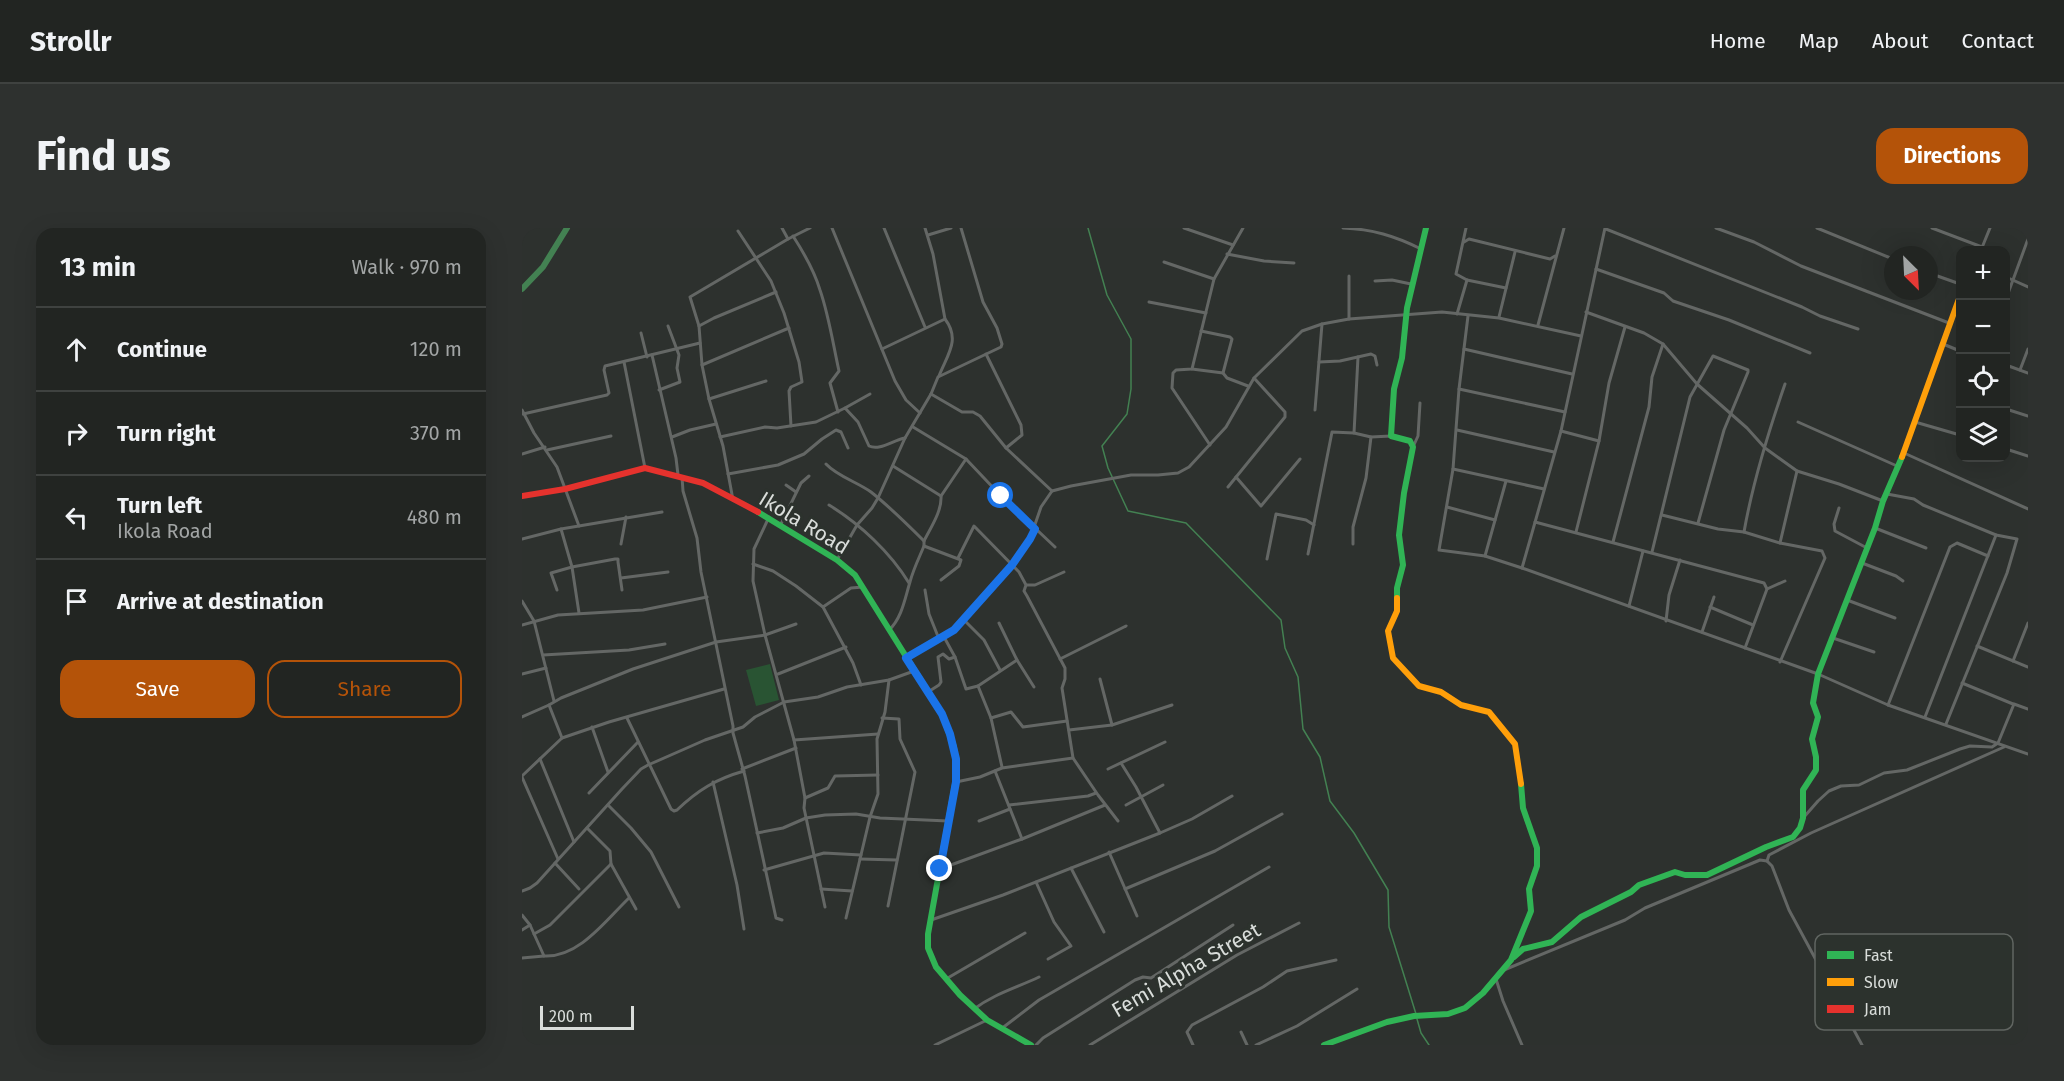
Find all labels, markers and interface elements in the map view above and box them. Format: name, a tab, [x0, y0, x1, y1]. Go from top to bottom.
text: Strollr	[30, 25, 111, 58]
text: Home	[1710, 28, 1766, 54]
text: Map	[1799, 28, 1839, 54]
text: About	[1872, 28, 1929, 54]
text: Contact	[1962, 28, 2034, 54]
button: Directions	[1876, 128, 2028, 184]
text: Find us	[36, 131, 171, 181]
north arrow	[1884, 246, 1938, 300]
map controls	[1956, 246, 2010, 462]
button: +	[1956, 246, 2010, 300]
text: 13 min	[60, 252, 136, 283]
text: Walk · 970 m	[351, 255, 462, 279]
button: −	[1956, 300, 2010, 354]
icon: ahead	[60, 333, 93, 366]
text: Continue	[117, 336, 207, 363]
text: 120 m	[410, 337, 462, 361]
button: locate	[1956, 354, 2010, 408]
button: layers	[1956, 408, 2010, 462]
icon: right	[60, 417, 93, 450]
text: Turn right	[117, 420, 216, 447]
text: 370 m	[410, 421, 462, 445]
route start	[987, 482, 1013, 508]
street label: Ikola Road	[754, 486, 854, 560]
text: Turn left	[117, 492, 202, 519]
icon: left	[60, 501, 93, 534]
text: 480 m	[407, 505, 462, 529]
text: Ikola Road	[117, 519, 213, 543]
icon: arrive	[60, 585, 93, 618]
text: Arrive at destination	[117, 588, 324, 615]
button: Save	[60, 660, 255, 718]
button: Share	[267, 660, 462, 718]
route end	[926, 855, 952, 881]
street label: Femi Alpha Street	[1107, 917, 1265, 1023]
legend	[1815, 934, 2013, 1030]
text: Fast	[1864, 946, 1893, 965]
text: Slow	[1864, 973, 1899, 992]
text: Jam	[1864, 1000, 1891, 1019]
scale bar	[540, 1003, 634, 1030]
text: 200 m	[549, 1007, 593, 1026]

